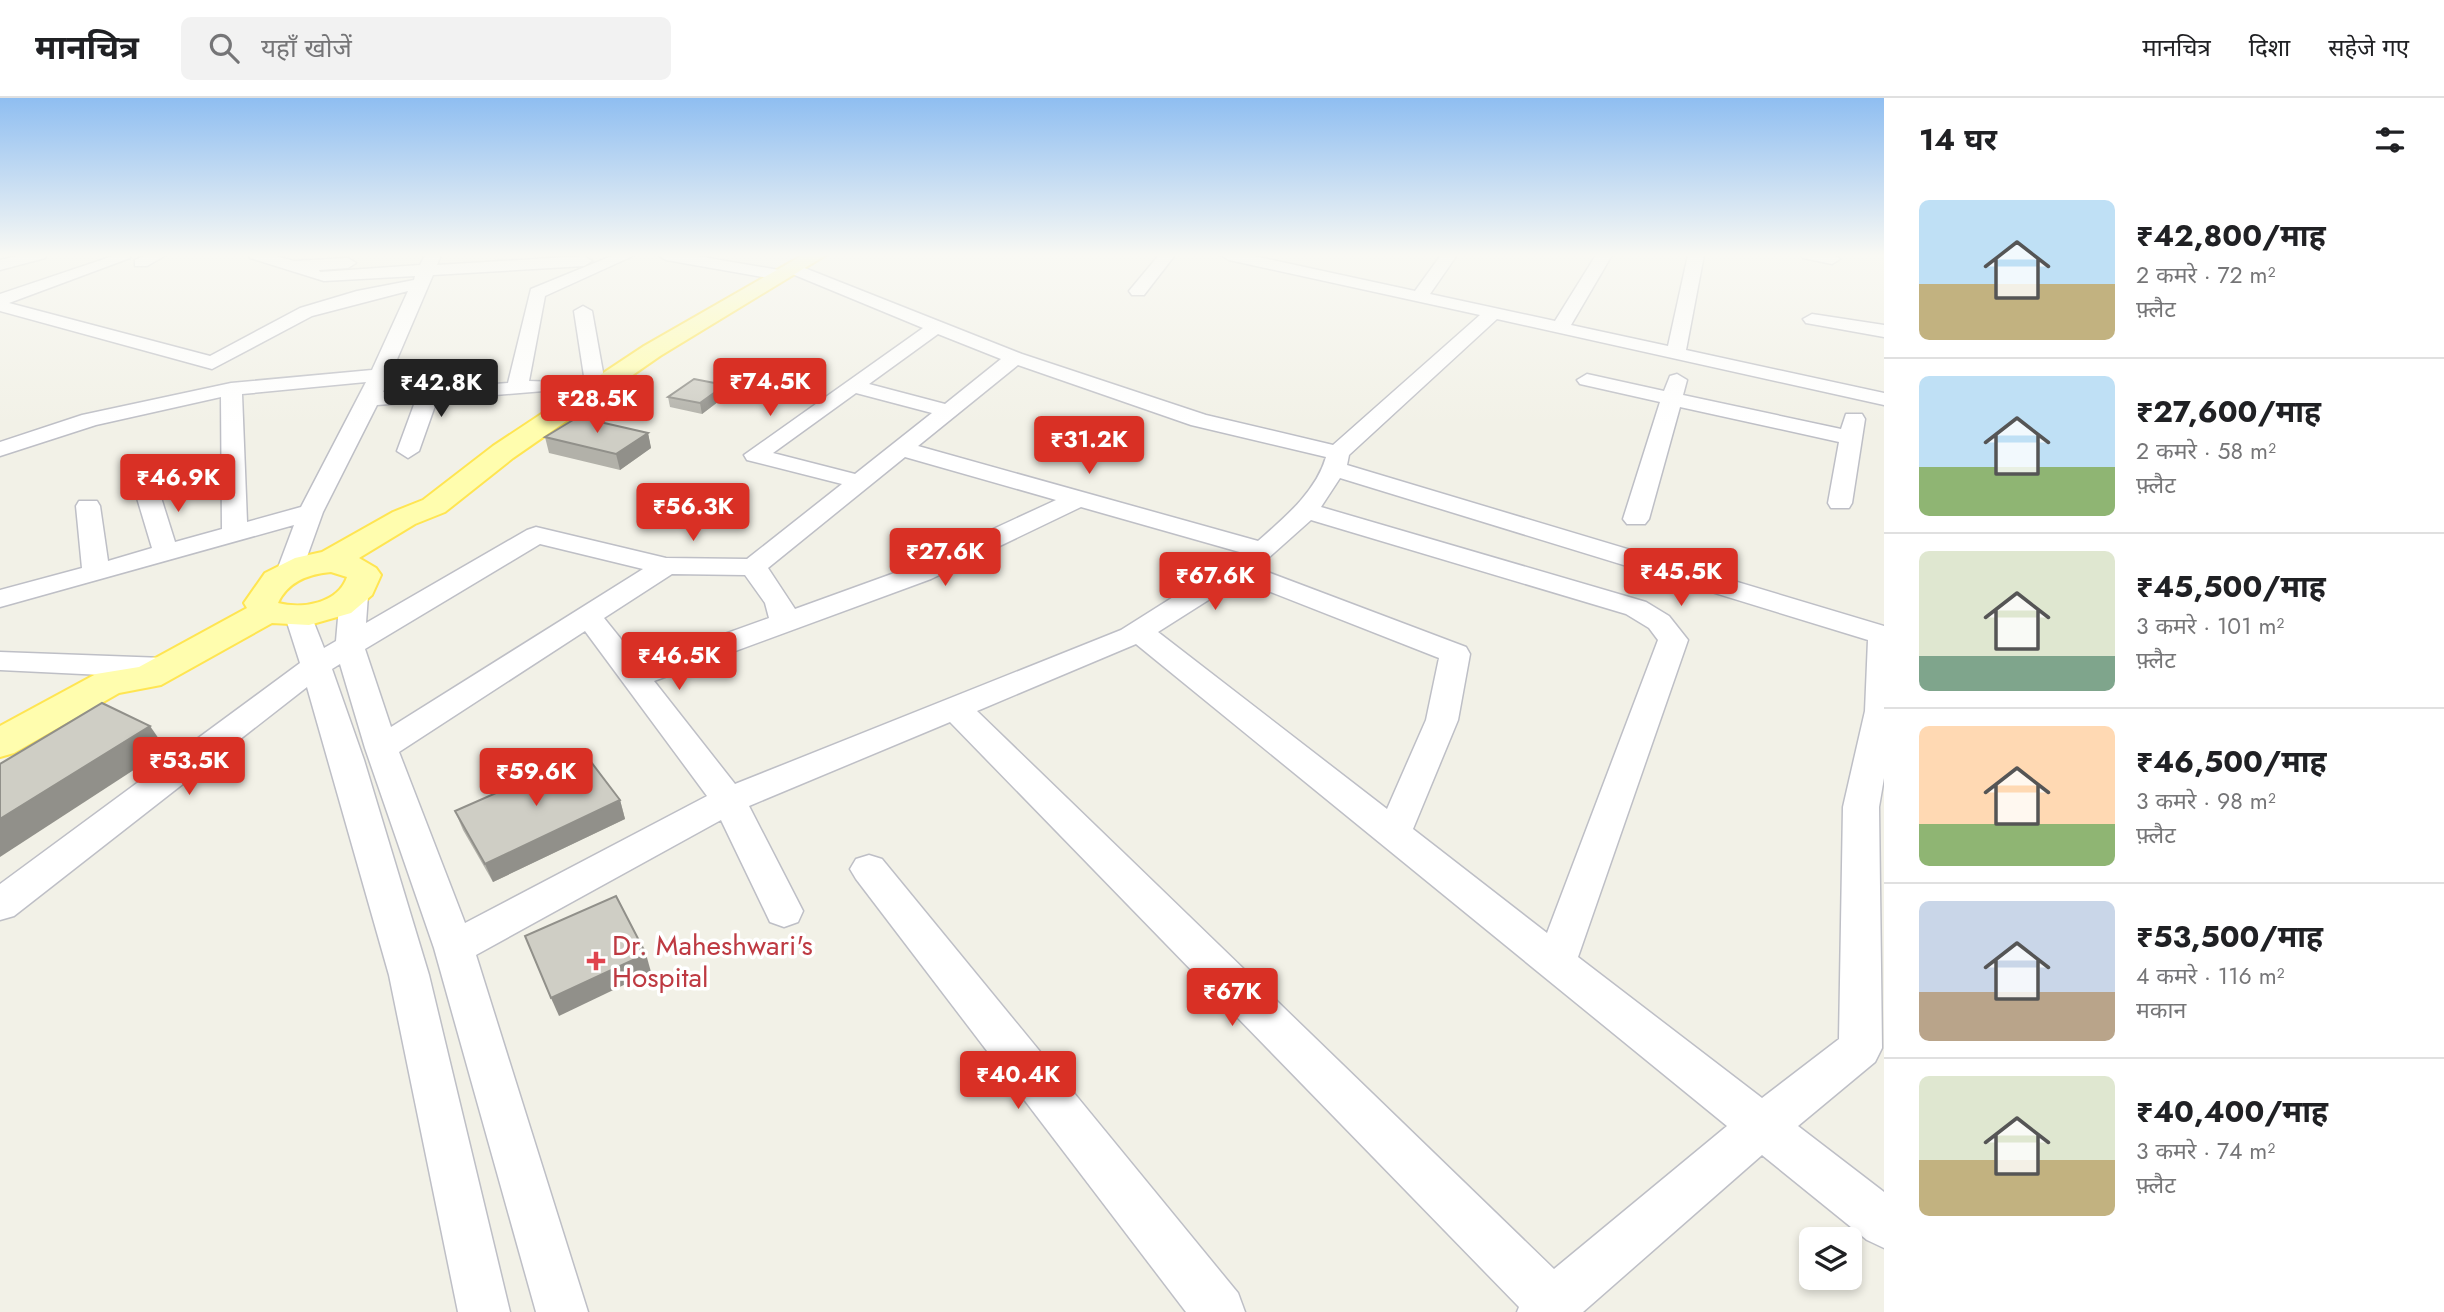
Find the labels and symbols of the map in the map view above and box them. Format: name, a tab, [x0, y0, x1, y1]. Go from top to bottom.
pin: ₹74.5K	[713, 358, 827, 418]
pin: ₹42.8K	[384, 360, 498, 419]
pin: ₹28.5K	[540, 376, 654, 435]
pin: ₹31.2K	[1032, 416, 1146, 476]
pin: ₹46.9K	[121, 454, 235, 514]
pin: ₹56.3K	[636, 484, 750, 543]
pin: ₹27.6K	[888, 528, 1002, 588]
pin: ₹45.5K	[1624, 548, 1738, 608]
pin: ₹67.6K	[1158, 552, 1272, 612]
pin: ₹46.5K	[622, 632, 736, 692]
pin: ₹53.5K	[132, 738, 246, 797]
pin: ₹59.6K	[479, 748, 593, 808]
place label: Dr. Maheshwari's Hospital	[612, 925, 813, 998]
marker: Dr. Maheshwari's Hospital	[586, 951, 606, 971]
pin: ₹67K	[1191, 968, 1273, 1028]
pin: ₹40.4K	[961, 1052, 1075, 1111]

